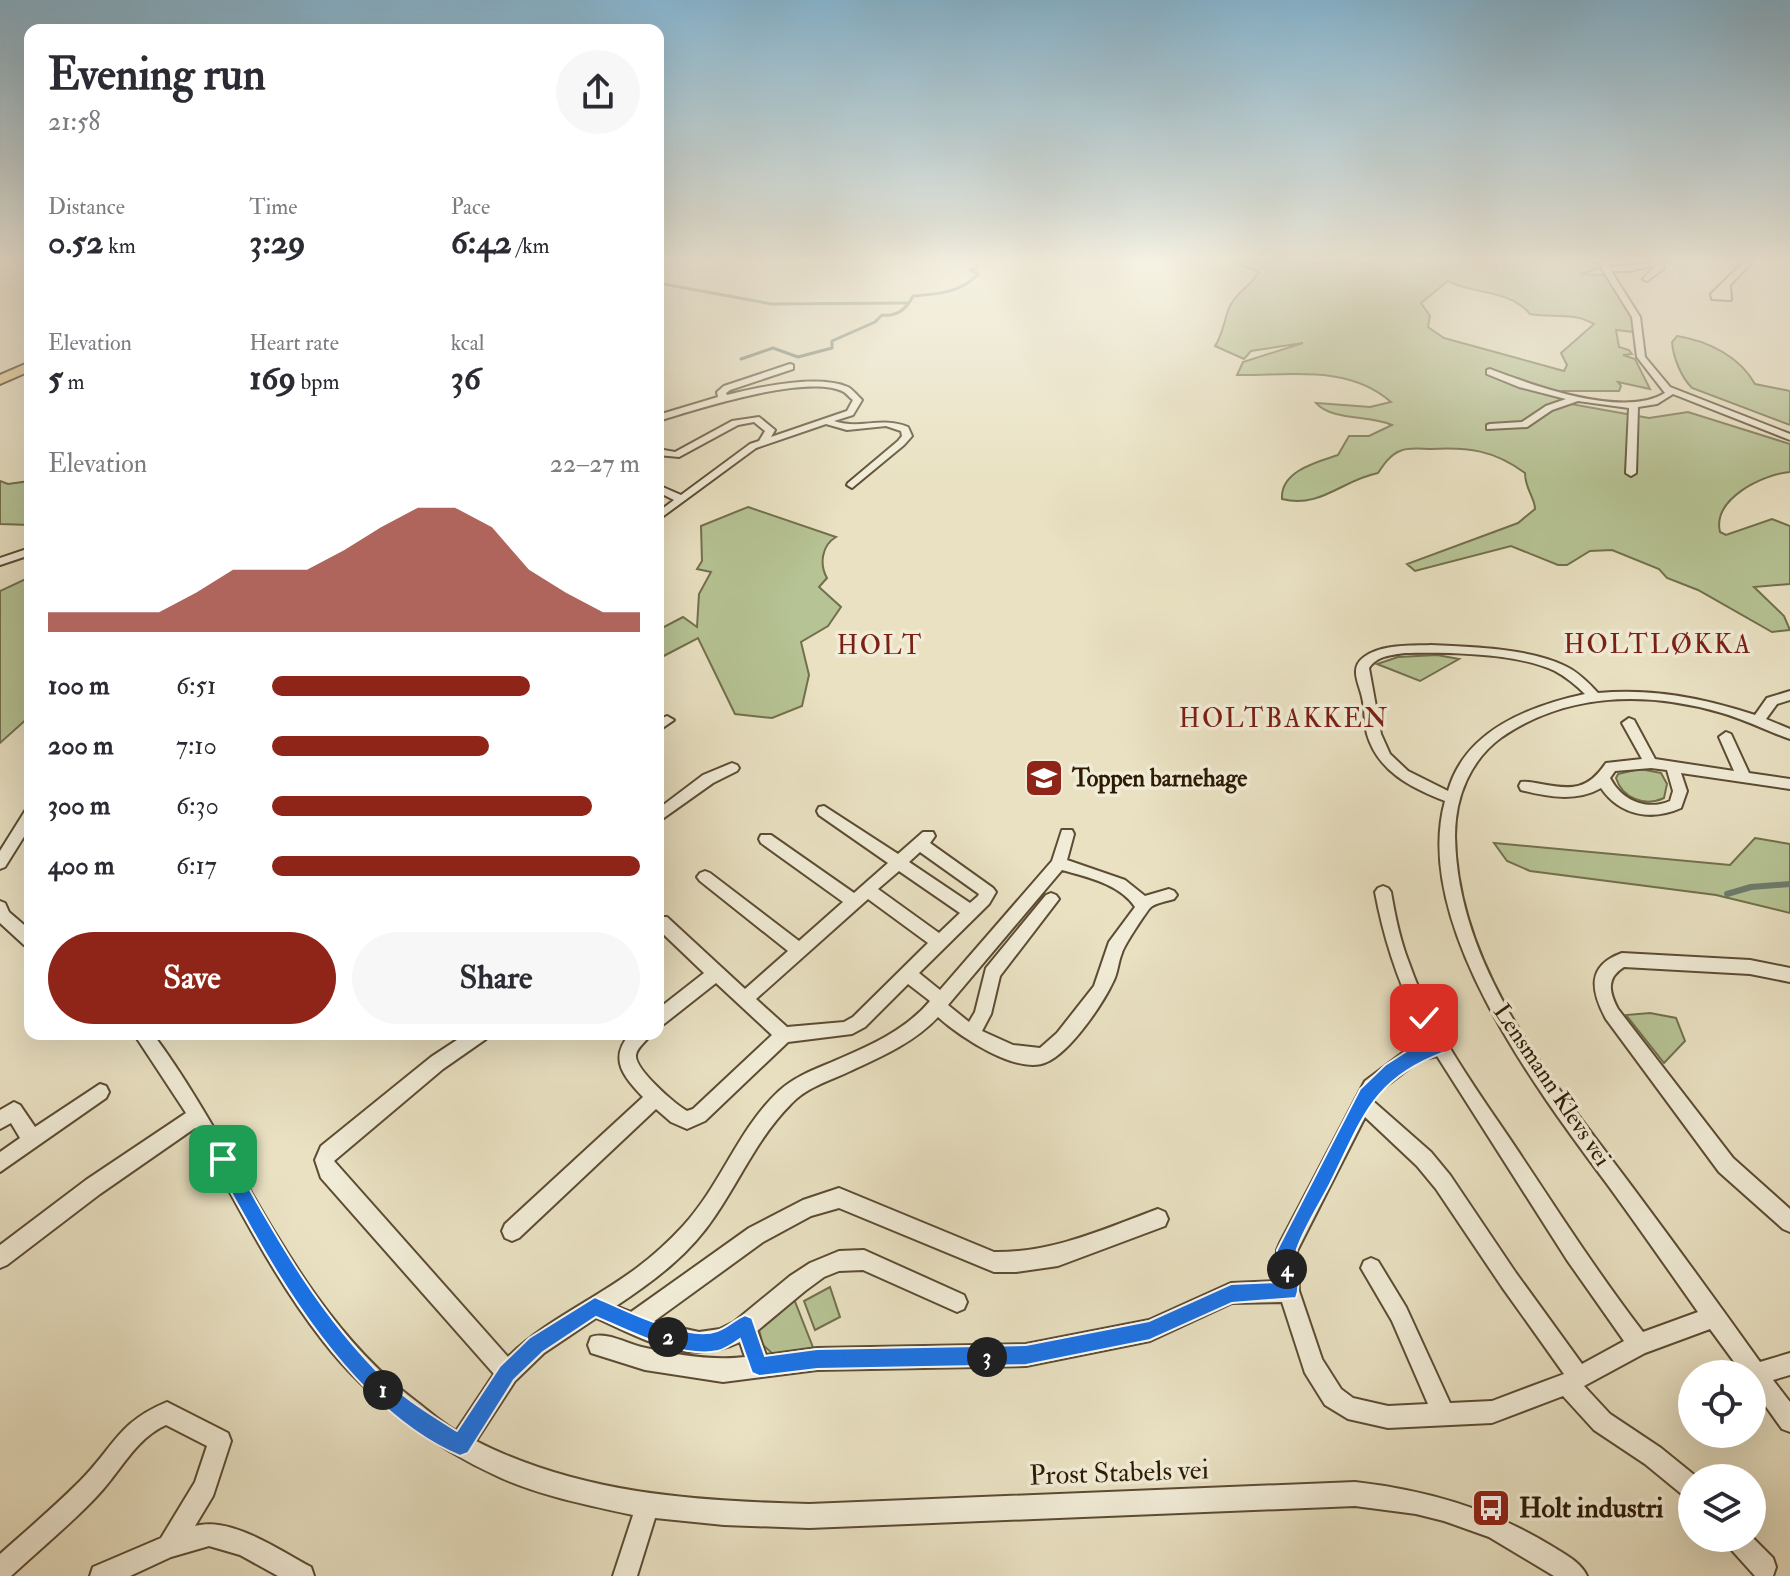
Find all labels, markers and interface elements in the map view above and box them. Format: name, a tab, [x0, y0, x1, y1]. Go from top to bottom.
text: Evening run	[48, 48, 266, 103]
button: share	[556, 50, 640, 134]
text: 21:58	[48, 106, 101, 138]
text: Distance	[48, 193, 125, 221]
text: Time	[249, 193, 297, 221]
text: Pace	[451, 193, 490, 221]
text: 0.52	[48, 221, 104, 264]
text: 3:29	[249, 221, 305, 264]
text: 6:42	[451, 221, 512, 264]
text: km	[104, 232, 136, 260]
text: /km	[512, 232, 550, 260]
text: Elevation	[48, 329, 132, 357]
text: Heart rate	[249, 329, 339, 357]
text: kcal	[451, 329, 484, 357]
text: 5	[48, 357, 63, 400]
text: 169	[249, 357, 296, 400]
text: 36	[451, 357, 481, 400]
text: m	[63, 368, 85, 396]
text: bpm	[296, 368, 340, 396]
text: Elevation	[48, 448, 147, 480]
text: 22–27 m	[550, 448, 640, 480]
district label: HOLTLØKKA	[1563, 629, 1753, 661]
district label: HOLT	[837, 630, 923, 662]
text: 100 m	[48, 670, 109, 702]
text: 6:51	[176, 670, 216, 702]
district label: HOLTBAKKEN	[1179, 703, 1389, 735]
text: 200 m	[48, 730, 113, 762]
text: 7:10	[176, 730, 217, 762]
school or university icon: Toppen barnehage	[1023, 757, 1065, 799]
place label: Toppen barnehage	[1071, 763, 1247, 794]
text: 300 m	[48, 790, 110, 822]
text: 6:30	[176, 790, 219, 822]
text: 400 m	[48, 850, 114, 882]
text: 6:17	[176, 850, 217, 882]
button: Save	[48, 932, 336, 1024]
button: Share	[352, 932, 640, 1024]
pin	[1390, 984, 1458, 1052]
icon: check	[1402, 996, 1446, 1040]
street label: Lensmann Klevs vei	[1486, 998, 1618, 1172]
pin	[189, 1125, 257, 1193]
icon: arrive	[201, 1137, 245, 1181]
pin: 4	[1267, 1249, 1307, 1289]
text: 4	[1281, 1255, 1293, 1283]
pin: 2	[648, 1317, 688, 1357]
text: 2	[662, 1323, 674, 1351]
pin: 3	[967, 1337, 1007, 1377]
text: 3	[983, 1343, 991, 1371]
map controls	[1678, 1360, 1766, 1552]
button: locate	[1678, 1360, 1766, 1448]
pin: 1	[363, 1370, 403, 1410]
text: 1	[379, 1376, 387, 1404]
street label: Prost Stabels vei	[1029, 1452, 1209, 1494]
button: layers	[1678, 1464, 1766, 1552]
bus stop icon: Holt industri	[1470, 1487, 1512, 1529]
place label: Holt industri	[1519, 1491, 1664, 1526]

